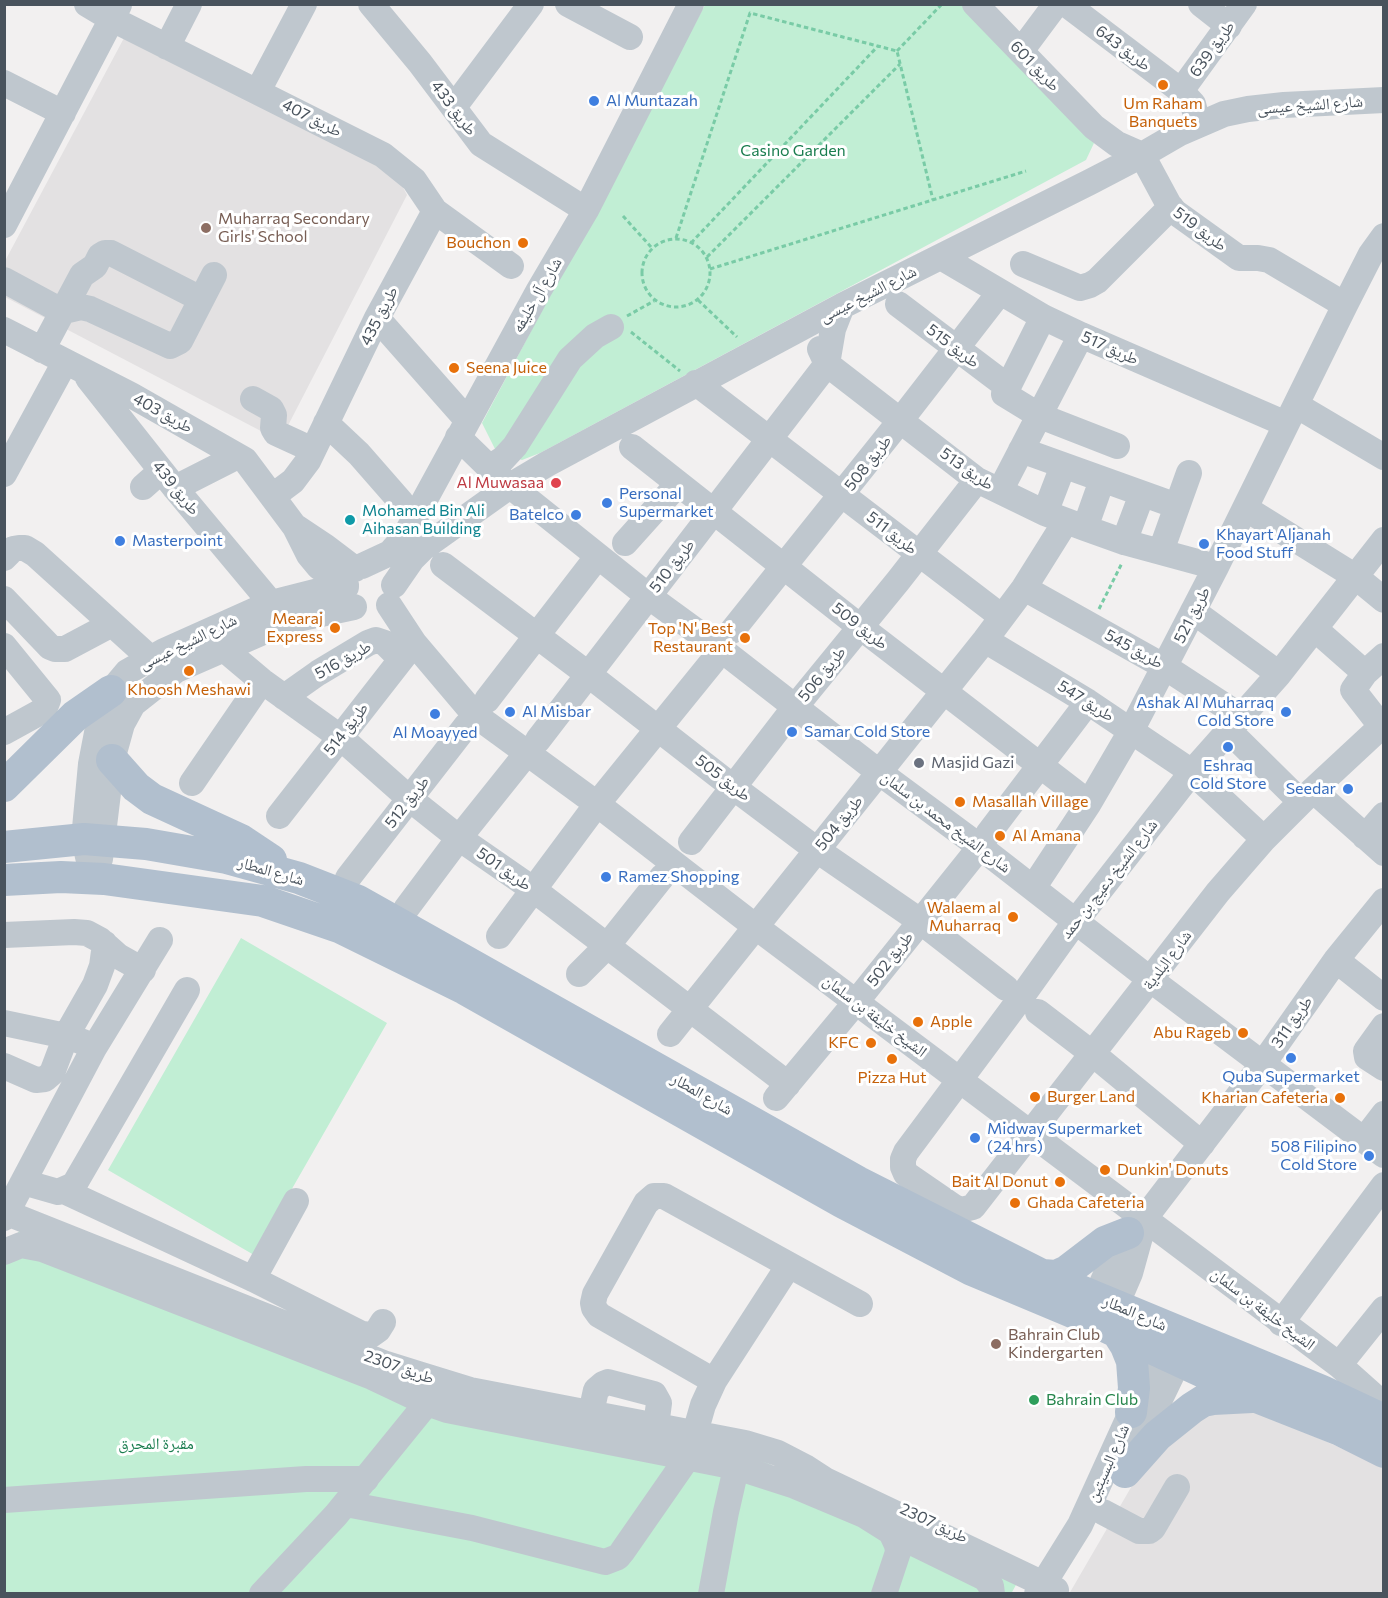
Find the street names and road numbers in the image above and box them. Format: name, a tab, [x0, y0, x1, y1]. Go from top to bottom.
street label: طريق 639	[1185, 17, 1239, 81]
street label: طريق 643	[1092, 21, 1154, 75]
street label: طريق 601	[1006, 37, 1064, 95]
street label: طريق 433	[427, 77, 481, 139]
street label: شارع الشيخ عيسى	[1256, 92, 1364, 118]
street label: طريق 407	[279, 95, 345, 141]
street label: طريق 519	[1170, 203, 1230, 255]
street label: شارع آل خليفه	[508, 254, 566, 336]
street label: شارع الشيخ عيسى	[816, 261, 920, 327]
street label: طريق 435	[356, 283, 402, 349]
street label: طريق 515	[923, 320, 983, 372]
street label: طريق 517	[1079, 327, 1141, 369]
street label: طريق 403	[130, 389, 196, 437]
street label: طريق 508	[840, 431, 896, 495]
street label: طريق 513	[937, 444, 997, 494]
street label: طريق 439	[148, 457, 204, 519]
street label: طريق 511	[863, 507, 921, 559]
street label: طريق 510	[645, 536, 699, 596]
street label: طريق 521	[1170, 584, 1214, 646]
street label: طريق 509	[828, 598, 892, 654]
street label: شارع الشيخ عيسى	[136, 610, 240, 674]
street label: طريق 545	[1101, 625, 1167, 673]
street label: طريق 516	[311, 637, 375, 683]
street label: طريق 506	[794, 643, 850, 705]
street label: طريق 547	[1054, 676, 1118, 726]
street label: طريق 514	[320, 699, 372, 759]
street label: طريق 505	[692, 751, 754, 805]
street label: شارع الشيخ محمد بن سلمان	[877, 767, 1015, 877]
street label: طريق 512	[381, 772, 433, 832]
street label: طريق 504	[811, 792, 867, 854]
street label: شارع الشيخ دعيج بن حمد	[1056, 816, 1162, 942]
street label: طريق 501	[473, 843, 535, 895]
street label: شارع المطار	[236, 852, 306, 890]
street label: شارع البلدية	[1138, 926, 1196, 994]
street label: طريق 502	[863, 928, 917, 990]
street label: الشيخ خليفة بن سلمان	[819, 971, 931, 1061]
street label: طريق 311	[1267, 992, 1317, 1052]
street label: شارع المطار	[668, 1069, 736, 1119]
street label: الشيخ خليفة بن سلمان	[1207, 1264, 1319, 1354]
street label: شارع المطار	[1100, 1291, 1170, 1335]
street label: طريق 2307	[362, 1346, 436, 1388]
street label: شارع البسيتين	[1082, 1421, 1134, 1505]
street label: طريق 2307	[897, 1499, 971, 1547]

